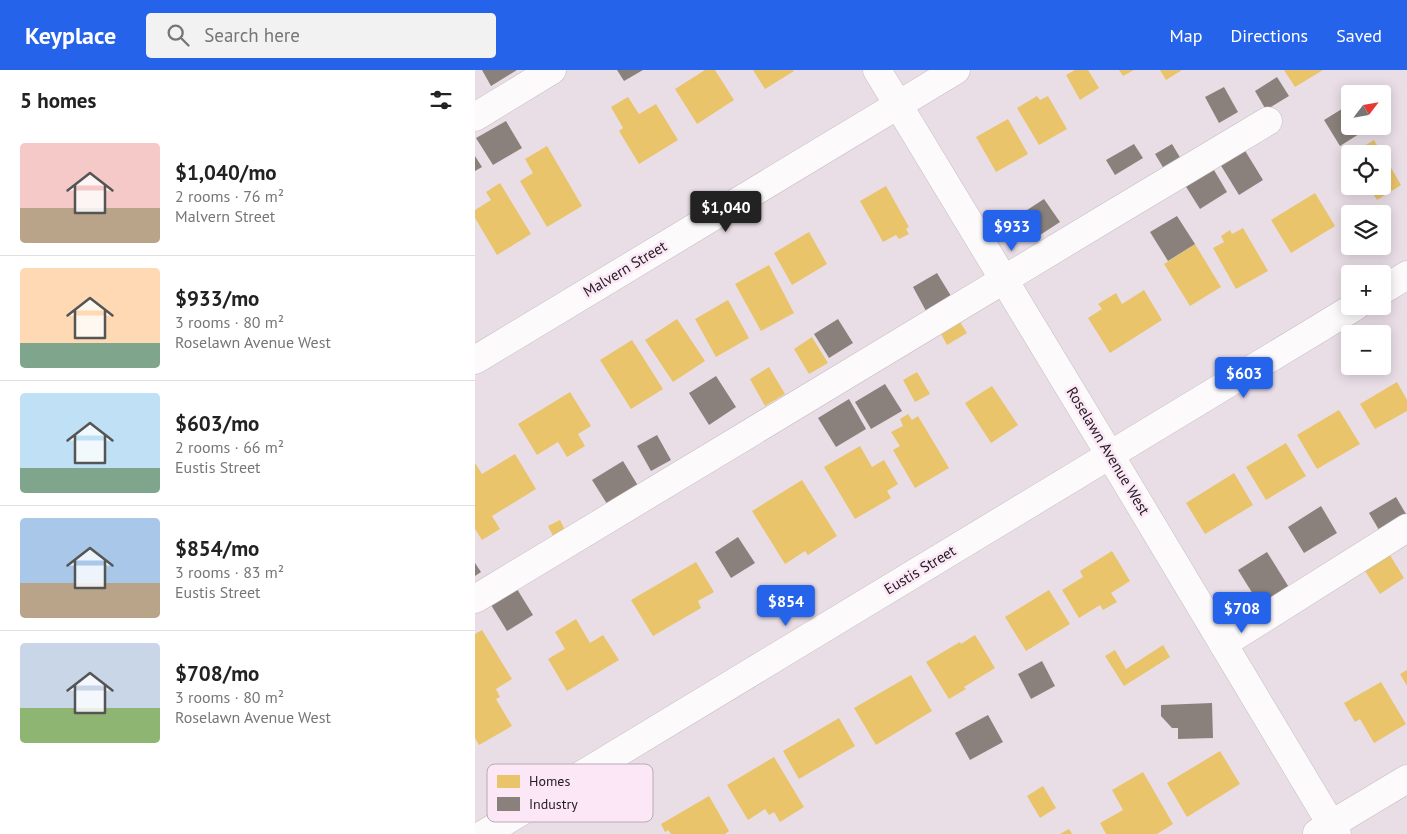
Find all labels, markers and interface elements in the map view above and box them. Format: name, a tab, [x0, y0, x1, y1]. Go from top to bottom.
search box	[146, 13, 496, 58]
text: Keyplace	[25, 20, 116, 51]
icon: search	[164, 21, 192, 49]
text: Search here	[204, 23, 300, 47]
text: Map	[1170, 24, 1202, 47]
text: Directions	[1230, 24, 1308, 47]
text: Saved	[1336, 24, 1382, 47]
north arrow	[1341, 85, 1391, 135]
map controls	[1341, 85, 1391, 375]
icon: filters	[427, 86, 455, 114]
text: 5 homes	[20, 87, 96, 114]
button: locate	[1341, 145, 1391, 195]
text: $1,040/mo	[175, 159, 277, 186]
icon: home	[60, 163, 120, 223]
text: 2 rooms · 76 m²	[175, 186, 284, 206]
pin: $1,040	[685, 190, 767, 233]
text: $1,040	[701, 197, 751, 217]
button: layers	[1341, 205, 1391, 255]
text: Malvern Street	[175, 206, 275, 226]
pin: $933	[982, 210, 1042, 252]
text: $933	[994, 216, 1030, 236]
street label: Malvern Street	[580, 236, 670, 301]
button: +	[1341, 265, 1391, 315]
text: $933/mo	[175, 285, 259, 312]
icon: home	[60, 288, 120, 348]
text: 3 rooms · 80 m²	[175, 312, 284, 332]
button: −	[1341, 325, 1391, 375]
text: Roselawn Avenue West	[175, 332, 331, 352]
pin: $603	[1214, 356, 1274, 399]
text: $603	[1226, 363, 1262, 383]
street label: Roselawn Avenue West	[1063, 383, 1154, 518]
text: $603/mo	[175, 410, 259, 437]
icon: home	[60, 413, 120, 473]
text: 2 rooms · 66 m²	[175, 437, 284, 457]
text: Eustis Street	[175, 457, 261, 477]
text: $854/mo	[175, 535, 259, 562]
icon: home	[60, 538, 120, 598]
street label: Eustis Street	[880, 541, 959, 598]
text: 3 rooms · 83 m²	[175, 562, 284, 582]
text: Eustis Street	[175, 582, 261, 602]
pin: $854	[756, 584, 816, 627]
text: $854	[768, 591, 804, 611]
pin: $708	[1212, 592, 1272, 634]
text: $708	[1224, 598, 1260, 618]
text: $708/mo	[175, 660, 259, 687]
icon: home	[60, 663, 120, 723]
text: 3 rooms · 80 m²	[175, 687, 284, 707]
text: Roselawn Avenue West	[175, 707, 331, 727]
legend	[487, 764, 653, 822]
text: Homes	[529, 772, 570, 790]
text: Industry	[529, 795, 578, 813]

